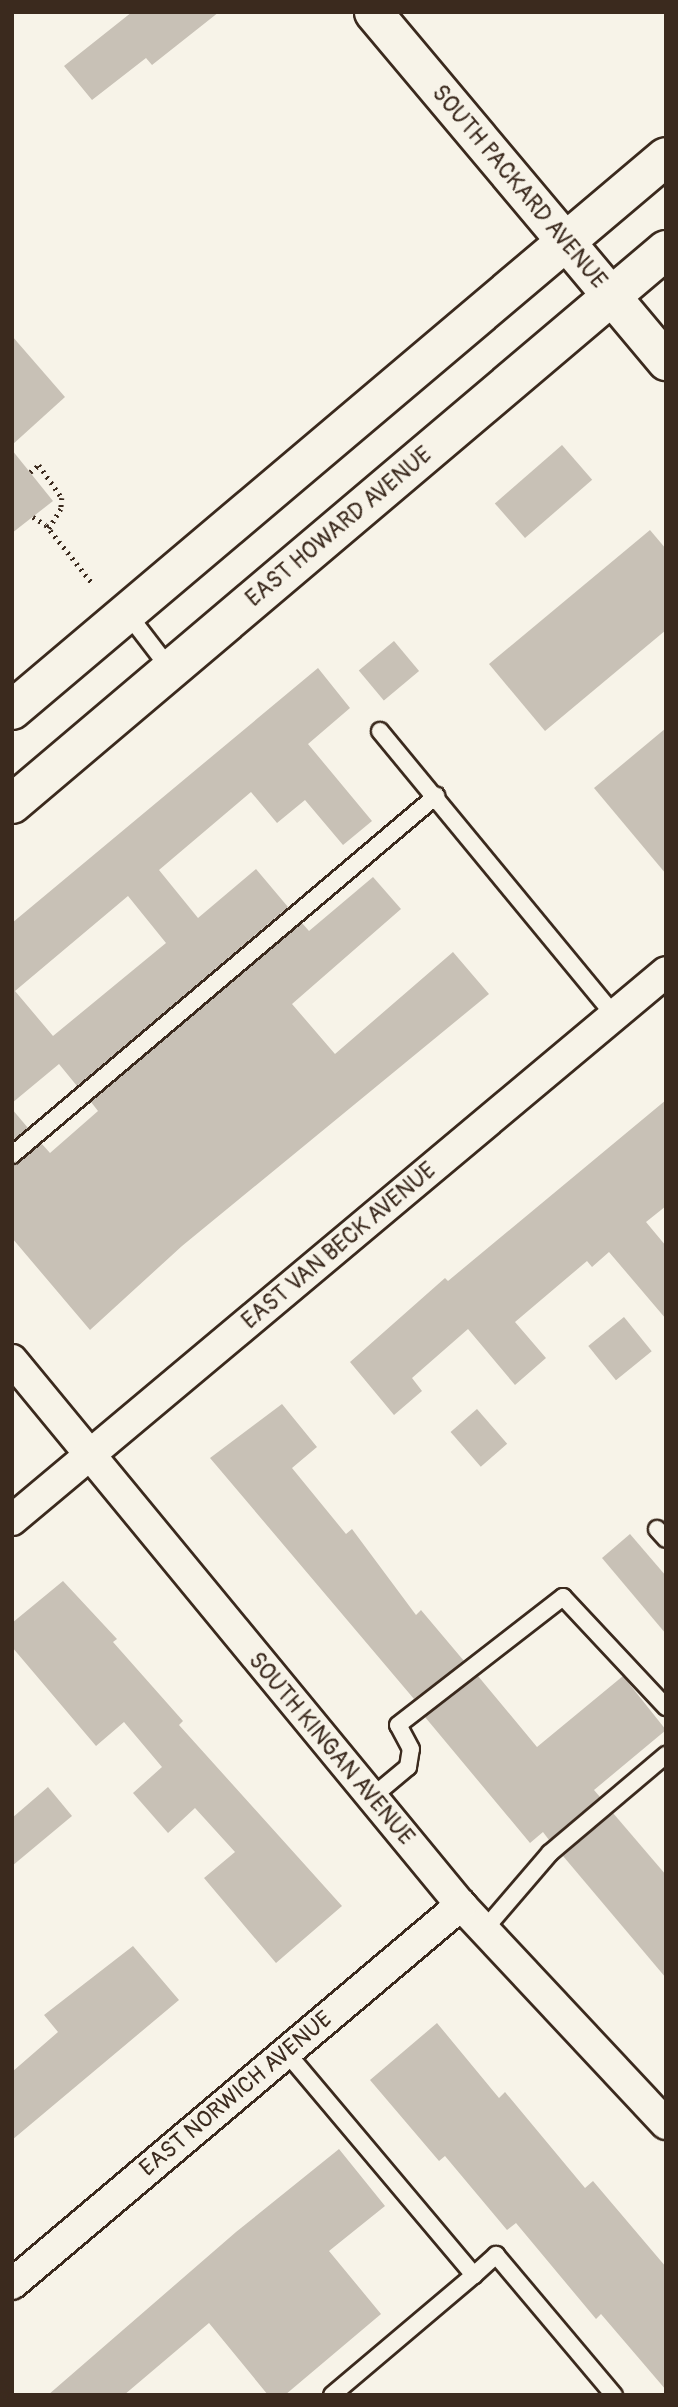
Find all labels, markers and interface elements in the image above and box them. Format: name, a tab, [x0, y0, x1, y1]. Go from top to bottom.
street label: SOUTH PACKARD AVENUE	[426, 80, 612, 294]
street label: EAST HOWARD AVENUE	[241, 441, 437, 613]
street label: EAST VAN BECK AVENUE	[237, 1157, 441, 1335]
street label: SOUTH KINGAN AVENUE	[242, 1647, 420, 1851]
street label: EAST NORWICH AVENUE	[134, 2006, 338, 2182]

